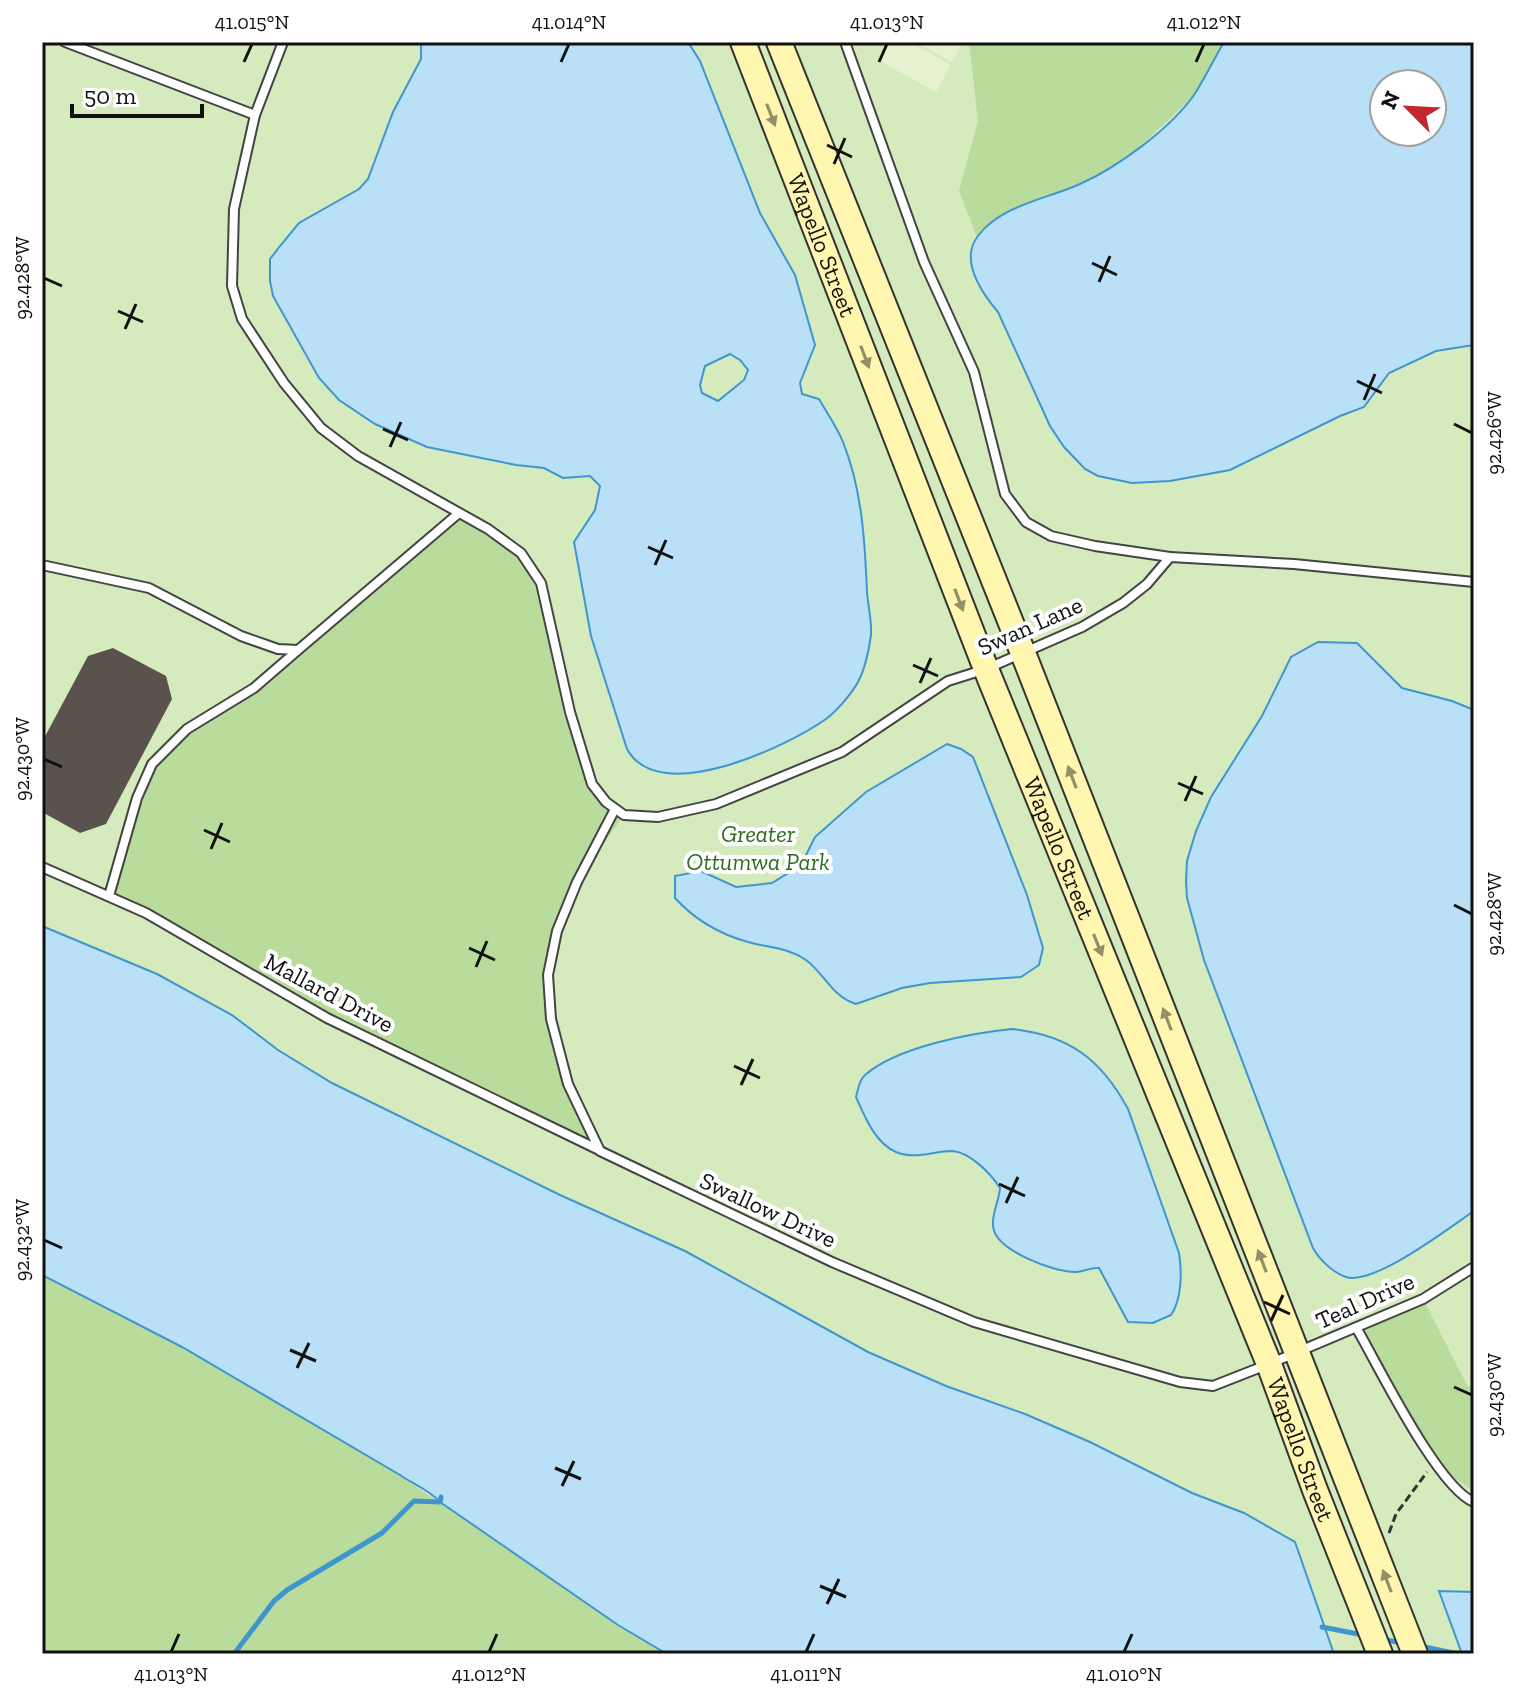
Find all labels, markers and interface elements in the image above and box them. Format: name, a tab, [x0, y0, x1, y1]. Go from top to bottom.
text: 41.015°N	[215, 10, 290, 34]
text: 41.014°N	[532, 10, 607, 34]
text: 41.013°N	[850, 10, 924, 34]
text: 41.012°N	[1167, 10, 1242, 34]
scale bar	[72, 68, 202, 118]
north arrow	[1368, 68, 1448, 148]
text: 50 m	[84, 81, 137, 110]
text: N	[1374, 87, 1406, 113]
one-way arrow	[765, 103, 778, 127]
street label: Wapello Street	[781, 169, 863, 321]
text: 92.428°W	[10, 236, 34, 320]
one-way arrow	[859, 345, 872, 369]
text: 92.426°W	[1482, 391, 1506, 475]
one-way arrow	[953, 588, 966, 612]
street label: Swan Lane	[973, 590, 1087, 661]
text: 92.430°W	[10, 717, 34, 801]
one-way arrow	[1065, 765, 1078, 789]
street label: Wapello Street	[1018, 773, 1101, 924]
park label: Greater Ottumwa Park	[686, 819, 830, 876]
text: 92.428°W	[1482, 872, 1506, 956]
one-way arrow	[1091, 933, 1104, 957]
street label: Mallard Drive	[260, 946, 399, 1039]
one-way arrow	[1160, 1007, 1173, 1031]
street label: Swallow Drive	[695, 1165, 841, 1254]
text: 92.432°W	[10, 1198, 34, 1281]
one-way arrow	[1255, 1249, 1268, 1273]
street label: Teal Drive	[1311, 1266, 1418, 1335]
text: 92.430°W	[1482, 1353, 1506, 1437]
street label: Wapello Street	[1261, 1373, 1341, 1526]
one-way arrow	[1380, 1569, 1393, 1593]
text: 41.013°N	[134, 1662, 208, 1686]
text: 41.012°N	[452, 1662, 527, 1686]
text: 41.011°N	[770, 1662, 842, 1686]
text: 41.010°N	[1086, 1662, 1162, 1686]

